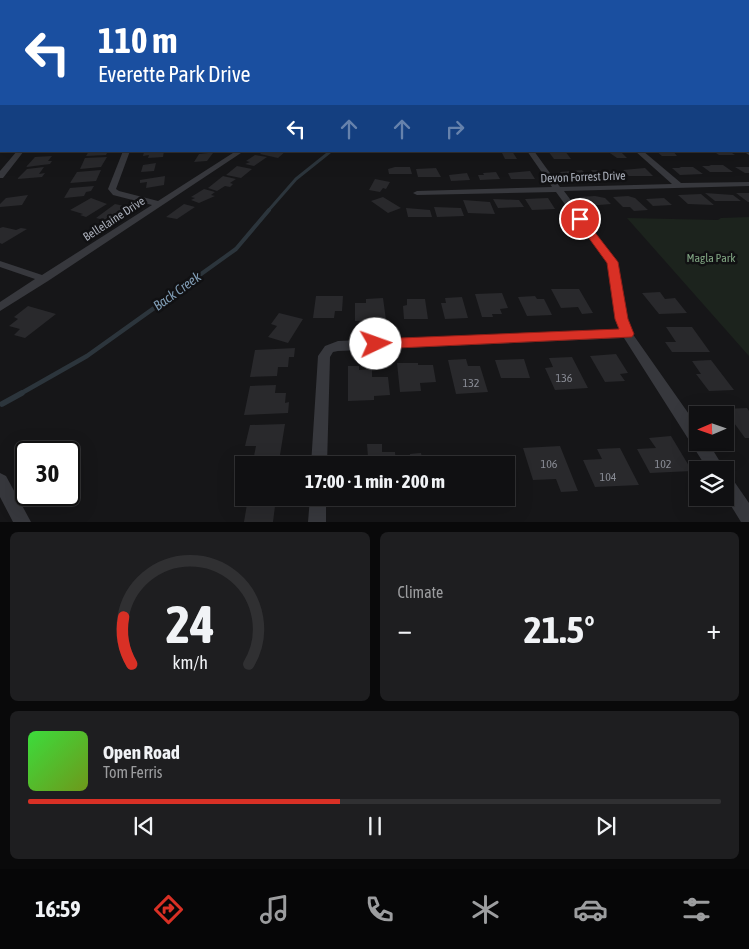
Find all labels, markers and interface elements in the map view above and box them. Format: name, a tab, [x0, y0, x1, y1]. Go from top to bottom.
icon: left	[15, 20, 80, 85]
text: 110 m	[98, 20, 177, 60]
text: Everette Park Drive	[98, 61, 251, 87]
icon: left	[282, 115, 310, 143]
icon: ahead	[335, 115, 363, 143]
icon: ahead	[388, 115, 416, 143]
icon: right	[441, 115, 469, 143]
street label: Devon Forrest Drive	[540, 169, 626, 185]
street label: Bellelaine Drive	[81, 194, 147, 244]
pin	[559, 198, 601, 240]
icon: arrive	[566, 205, 594, 233]
park label: Magla Park	[686, 251, 736, 265]
water label: Back Creek	[150, 268, 205, 314]
position arrow	[349, 317, 401, 369]
house number: 136	[556, 371, 573, 385]
house number: 132	[463, 376, 479, 390]
north arrow	[689, 406, 734, 451]
map controls	[689, 406, 734, 506]
speed limit sign: 30	[15, 441, 80, 506]
house number: 106	[541, 457, 558, 471]
house number: 102	[655, 457, 671, 471]
button: layers	[689, 461, 734, 506]
text: 17:00 · 1 min · 200 m	[305, 470, 445, 492]
house number: 104	[600, 470, 617, 484]
text: Climate	[398, 583, 443, 601]
text: 24	[165, 594, 214, 654]
text: 21.5°	[524, 608, 595, 651]
text: −	[398, 613, 412, 645]
text: +	[706, 613, 721, 645]
text: km/h	[172, 652, 207, 673]
text: Open Road	[103, 741, 180, 763]
text: Tom Ferris	[103, 763, 162, 781]
icon: previous	[130, 812, 158, 840]
icon: pause	[361, 812, 389, 840]
icon: next	[592, 812, 620, 840]
icon: directions	[151, 892, 186, 927]
icon: music	[257, 892, 292, 927]
icon: phone	[362, 892, 397, 927]
icon: climate	[468, 892, 503, 927]
icon: car	[573, 892, 608, 927]
icon: filters	[679, 892, 714, 927]
text: 16:59	[35, 896, 81, 922]

